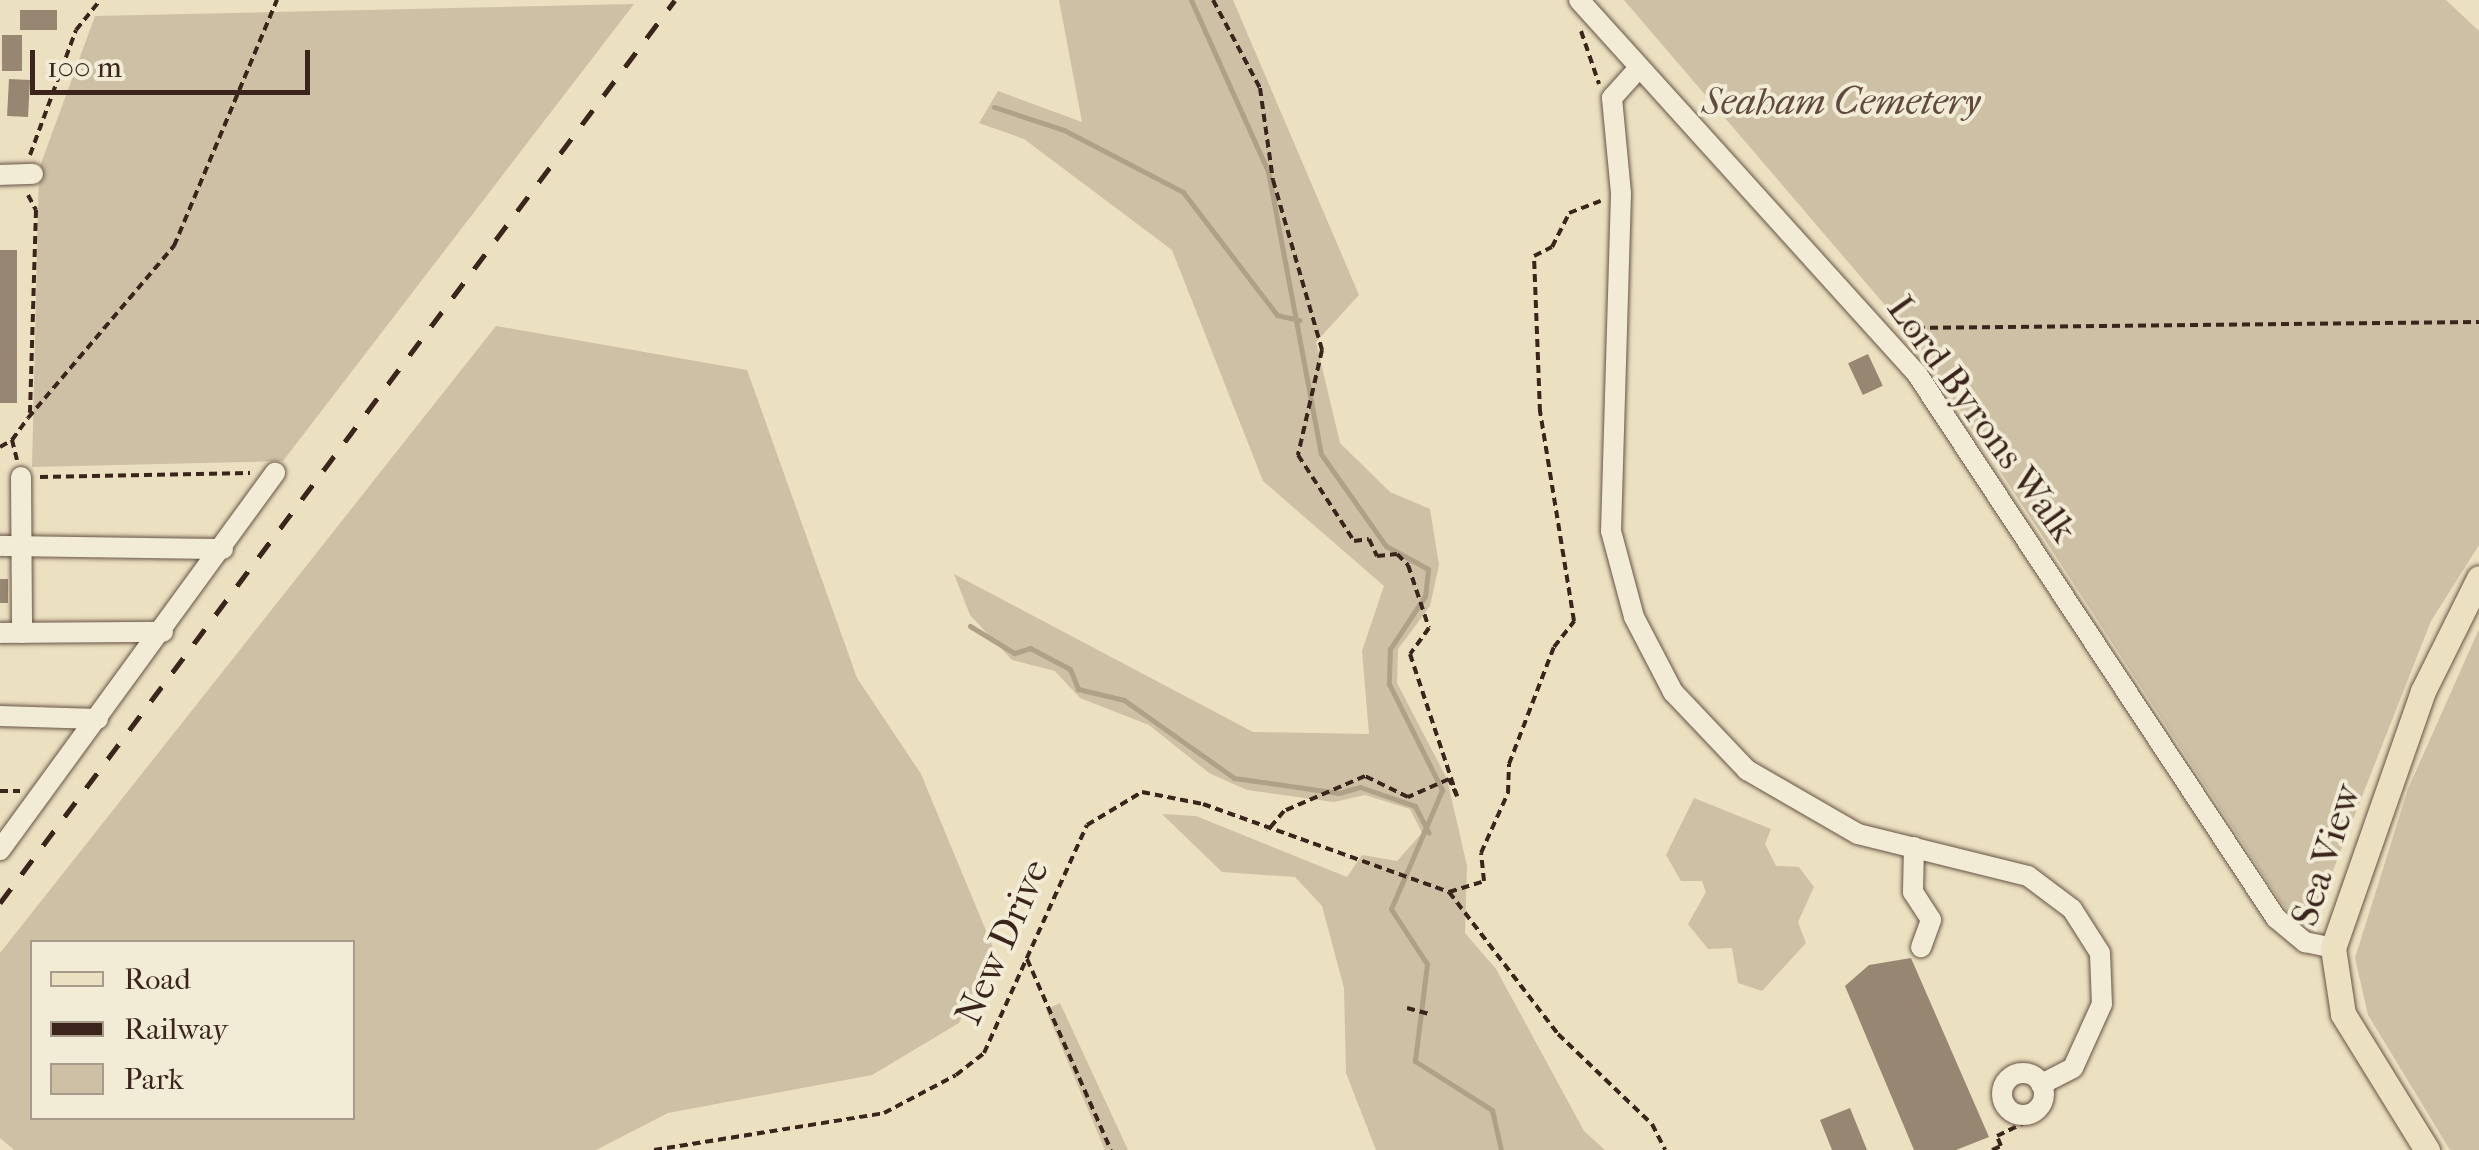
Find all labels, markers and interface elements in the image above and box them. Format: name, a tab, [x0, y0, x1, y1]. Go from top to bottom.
scale bar	[35, 30, 315, 92]
text: 100 m	[47, 50, 122, 85]
park label: Seaham Cemetery	[1702, 79, 1980, 125]
street label: Lord Byrons Walk	[1877, 287, 2087, 551]
street label: Sea View	[2282, 778, 2370, 932]
street label: New Drive	[945, 852, 1059, 1032]
legend	[30, 940, 355, 1120]
text: Road	[124, 962, 191, 997]
text: Railway	[124, 1012, 228, 1047]
text: Park	[124, 1062, 184, 1097]

